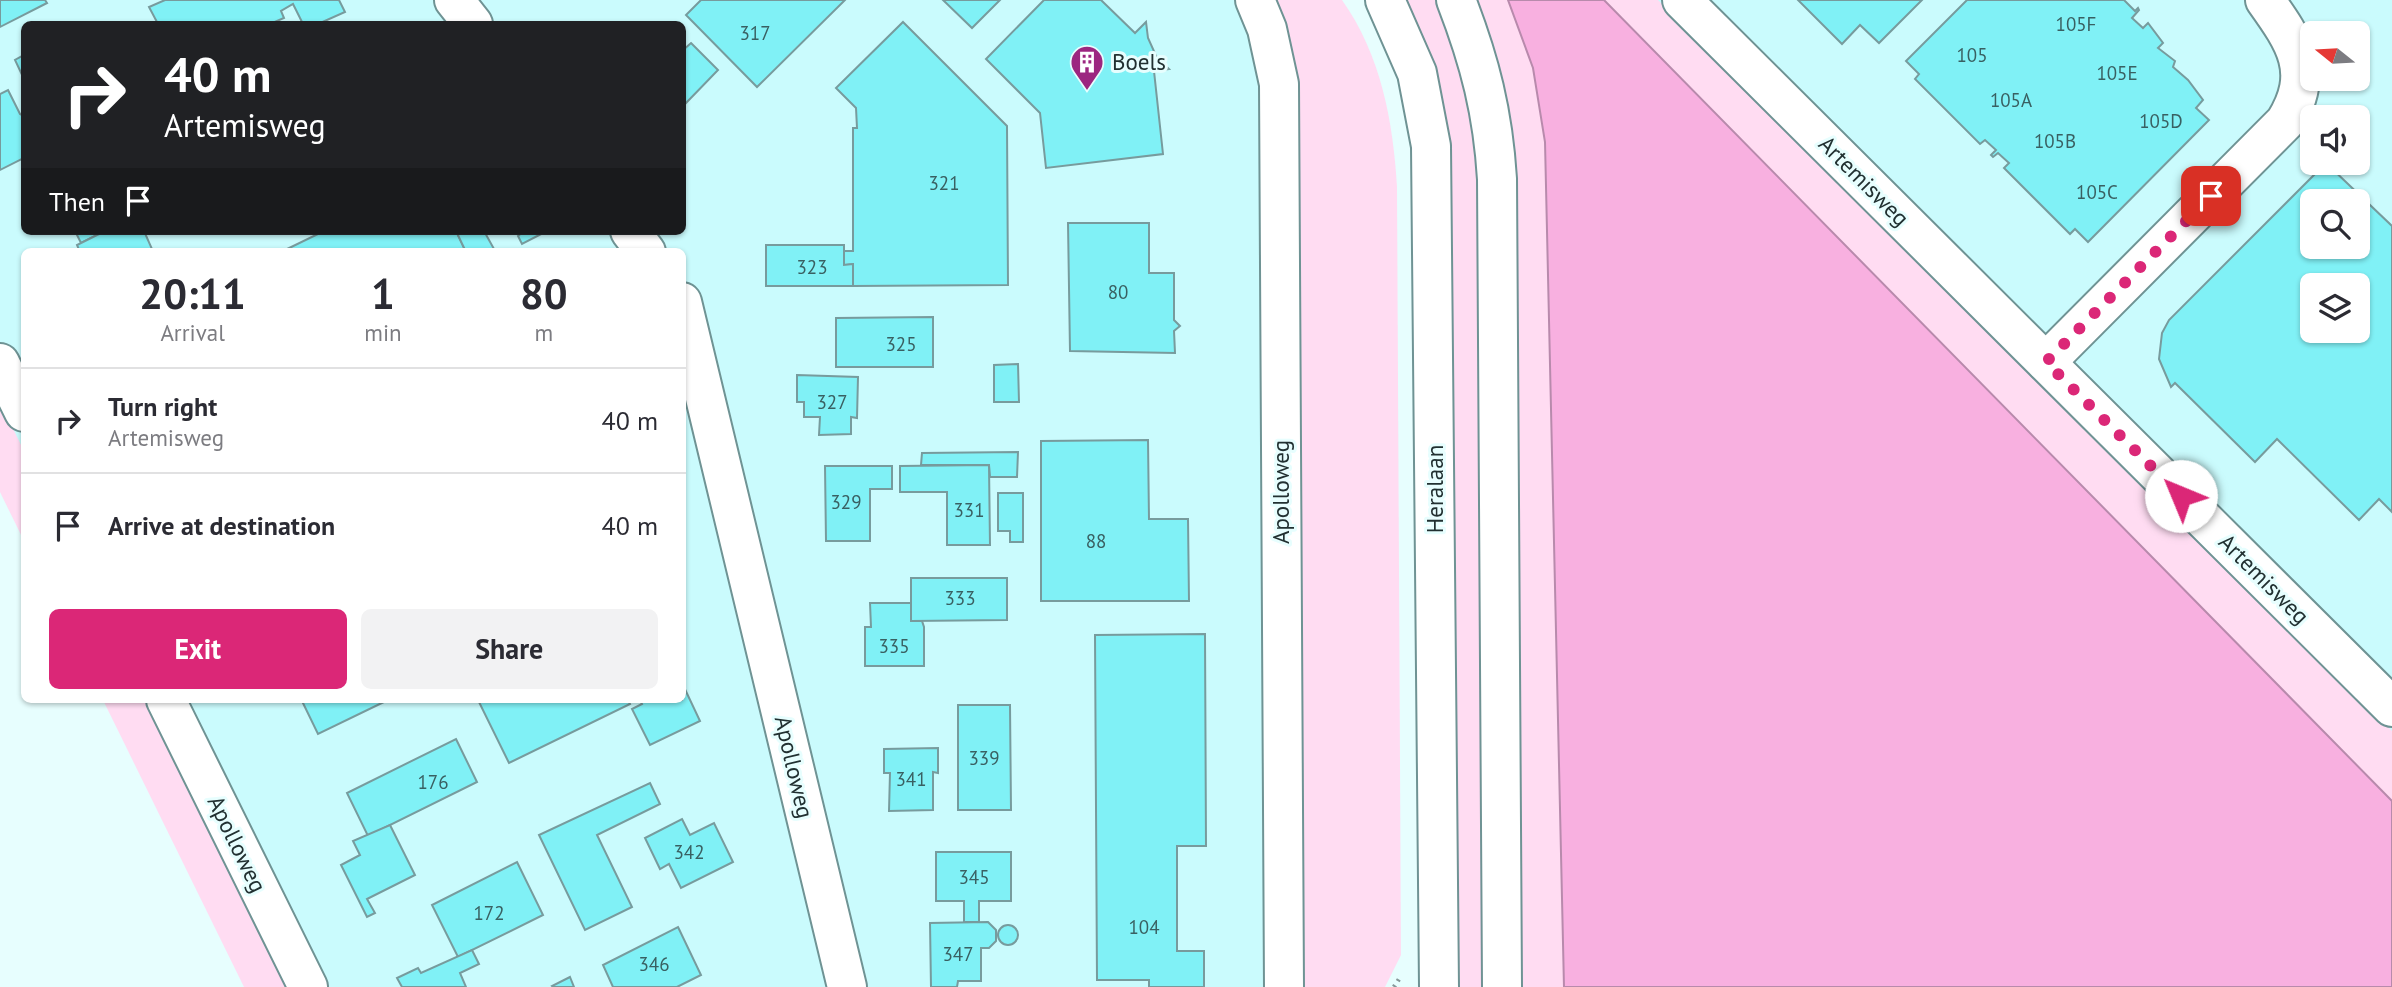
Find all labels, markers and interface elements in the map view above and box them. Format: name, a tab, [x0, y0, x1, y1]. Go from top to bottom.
house number: 105F	[2056, 12, 2096, 36]
house number: 317	[739, 21, 771, 45]
north arrow	[2300, 21, 2370, 91]
map controls	[2300, 21, 2370, 343]
text: 40 m	[164, 42, 271, 106]
building icon: Boels	[1068, 43, 1106, 92]
house number: 105	[1956, 43, 1988, 67]
place label: Boels	[1112, 47, 1166, 76]
icon: right	[49, 49, 140, 140]
house number: 105E	[2096, 61, 2138, 85]
house number: 105A	[1990, 88, 2032, 112]
text: Artemisweg	[164, 104, 326, 146]
button: sound	[2300, 105, 2370, 175]
house number: 105D	[2139, 109, 2183, 133]
street label: Artemisweg	[1813, 129, 1916, 232]
house number: 105B	[2034, 129, 2076, 153]
pin	[2181, 166, 2241, 226]
house number: 321	[928, 171, 960, 195]
icon: arrive	[2192, 177, 2230, 215]
house number: 105C	[2076, 180, 2118, 204]
icon: arrive	[119, 182, 157, 220]
text: Then	[49, 185, 105, 218]
button: search	[2300, 189, 2370, 259]
house number: 323	[796, 255, 828, 279]
text: 20:11	[139, 266, 246, 321]
text: 1	[371, 266, 395, 321]
text: 80	[520, 266, 568, 321]
button: layers	[2300, 273, 2370, 343]
house number: 80	[1108, 280, 1128, 304]
text: Arrival	[160, 318, 225, 347]
text: min	[364, 318, 402, 347]
text: m	[534, 318, 553, 347]
house number: 325	[885, 332, 917, 356]
text: Turn right	[108, 390, 217, 423]
house number: 327	[816, 390, 848, 414]
icon: right	[49, 402, 87, 440]
text: 40 m	[602, 404, 658, 437]
text: Artemisweg	[108, 423, 224, 452]
street label: Apolloweg	[1266, 440, 1295, 544]
street label: Heralaan	[1420, 445, 1449, 533]
position arrow	[2144, 459, 2218, 533]
house number: 329	[830, 490, 862, 514]
house number: 331	[953, 498, 985, 522]
icon: arrive	[49, 507, 87, 545]
text: Arrive at destination	[108, 509, 335, 542]
text: 40 m	[602, 509, 658, 542]
street label: Artemisweg	[2213, 527, 2316, 630]
house number: 88	[1086, 529, 1106, 553]
house number: 333	[944, 586, 976, 610]
button: Exit	[49, 609, 347, 689]
button: Share	[361, 609, 658, 689]
house number: 335	[878, 634, 910, 658]
street label: Apolloweg	[769, 713, 820, 821]
house number: 339	[968, 746, 1000, 770]
house number: 341	[895, 767, 927, 791]
house number: 176	[417, 770, 449, 794]
street label: Apolloweg	[202, 791, 273, 897]
house number: 342	[673, 840, 705, 864]
house number: 345	[958, 865, 990, 889]
house number: 172	[473, 901, 505, 925]
house number: 104	[1128, 915, 1160, 939]
house number: 347	[942, 942, 974, 966]
house number: 346	[638, 952, 670, 976]

